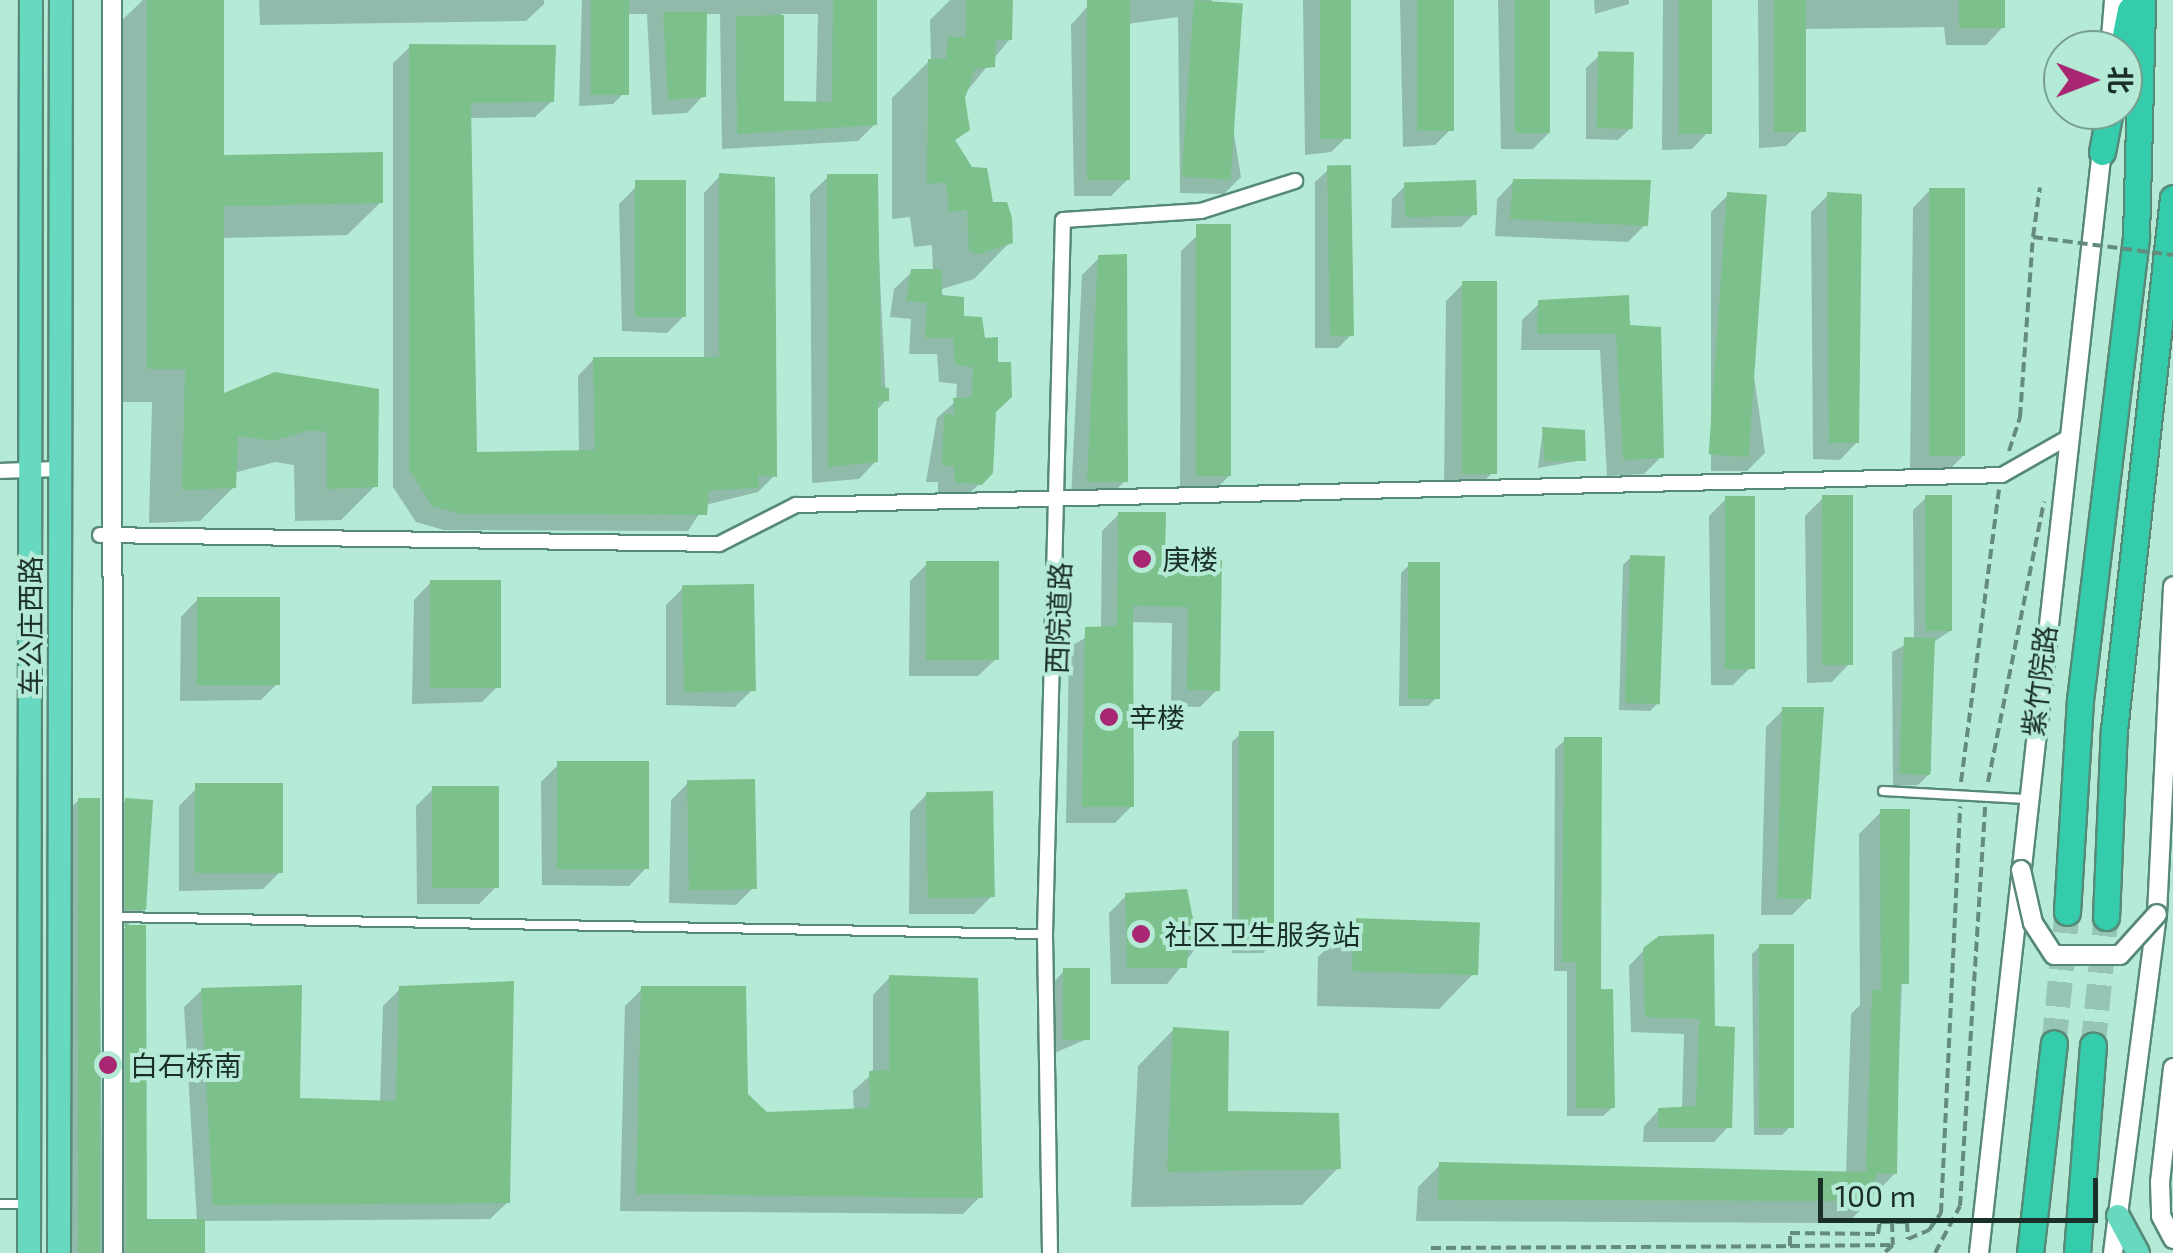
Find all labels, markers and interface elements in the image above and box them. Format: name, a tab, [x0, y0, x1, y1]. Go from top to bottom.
north arrow	[2043, 30, 2143, 130]
text: 北	[2104, 66, 2138, 94]
place label: 庚楼	[1162, 542, 1218, 576]
marker: 庚楼	[1131, 548, 1153, 570]
street label: 车公庄西路	[13, 556, 47, 696]
street label: 西院道路	[1039, 561, 1077, 675]
street label: 紫竹院路	[2016, 623, 2062, 739]
place label: 辛楼	[1129, 700, 1185, 734]
marker: 辛楼	[1098, 706, 1120, 728]
place label: 社区卫生服务站	[1164, 917, 1360, 951]
marker: 社区卫生服务站	[1128, 921, 1154, 947]
place label: 白石桥南	[130, 1048, 242, 1082]
marker: 白石桥南	[95, 1052, 121, 1078]
scale bar	[1823, 1158, 2103, 1220]
text: 100 m	[1835, 1177, 1916, 1213]

